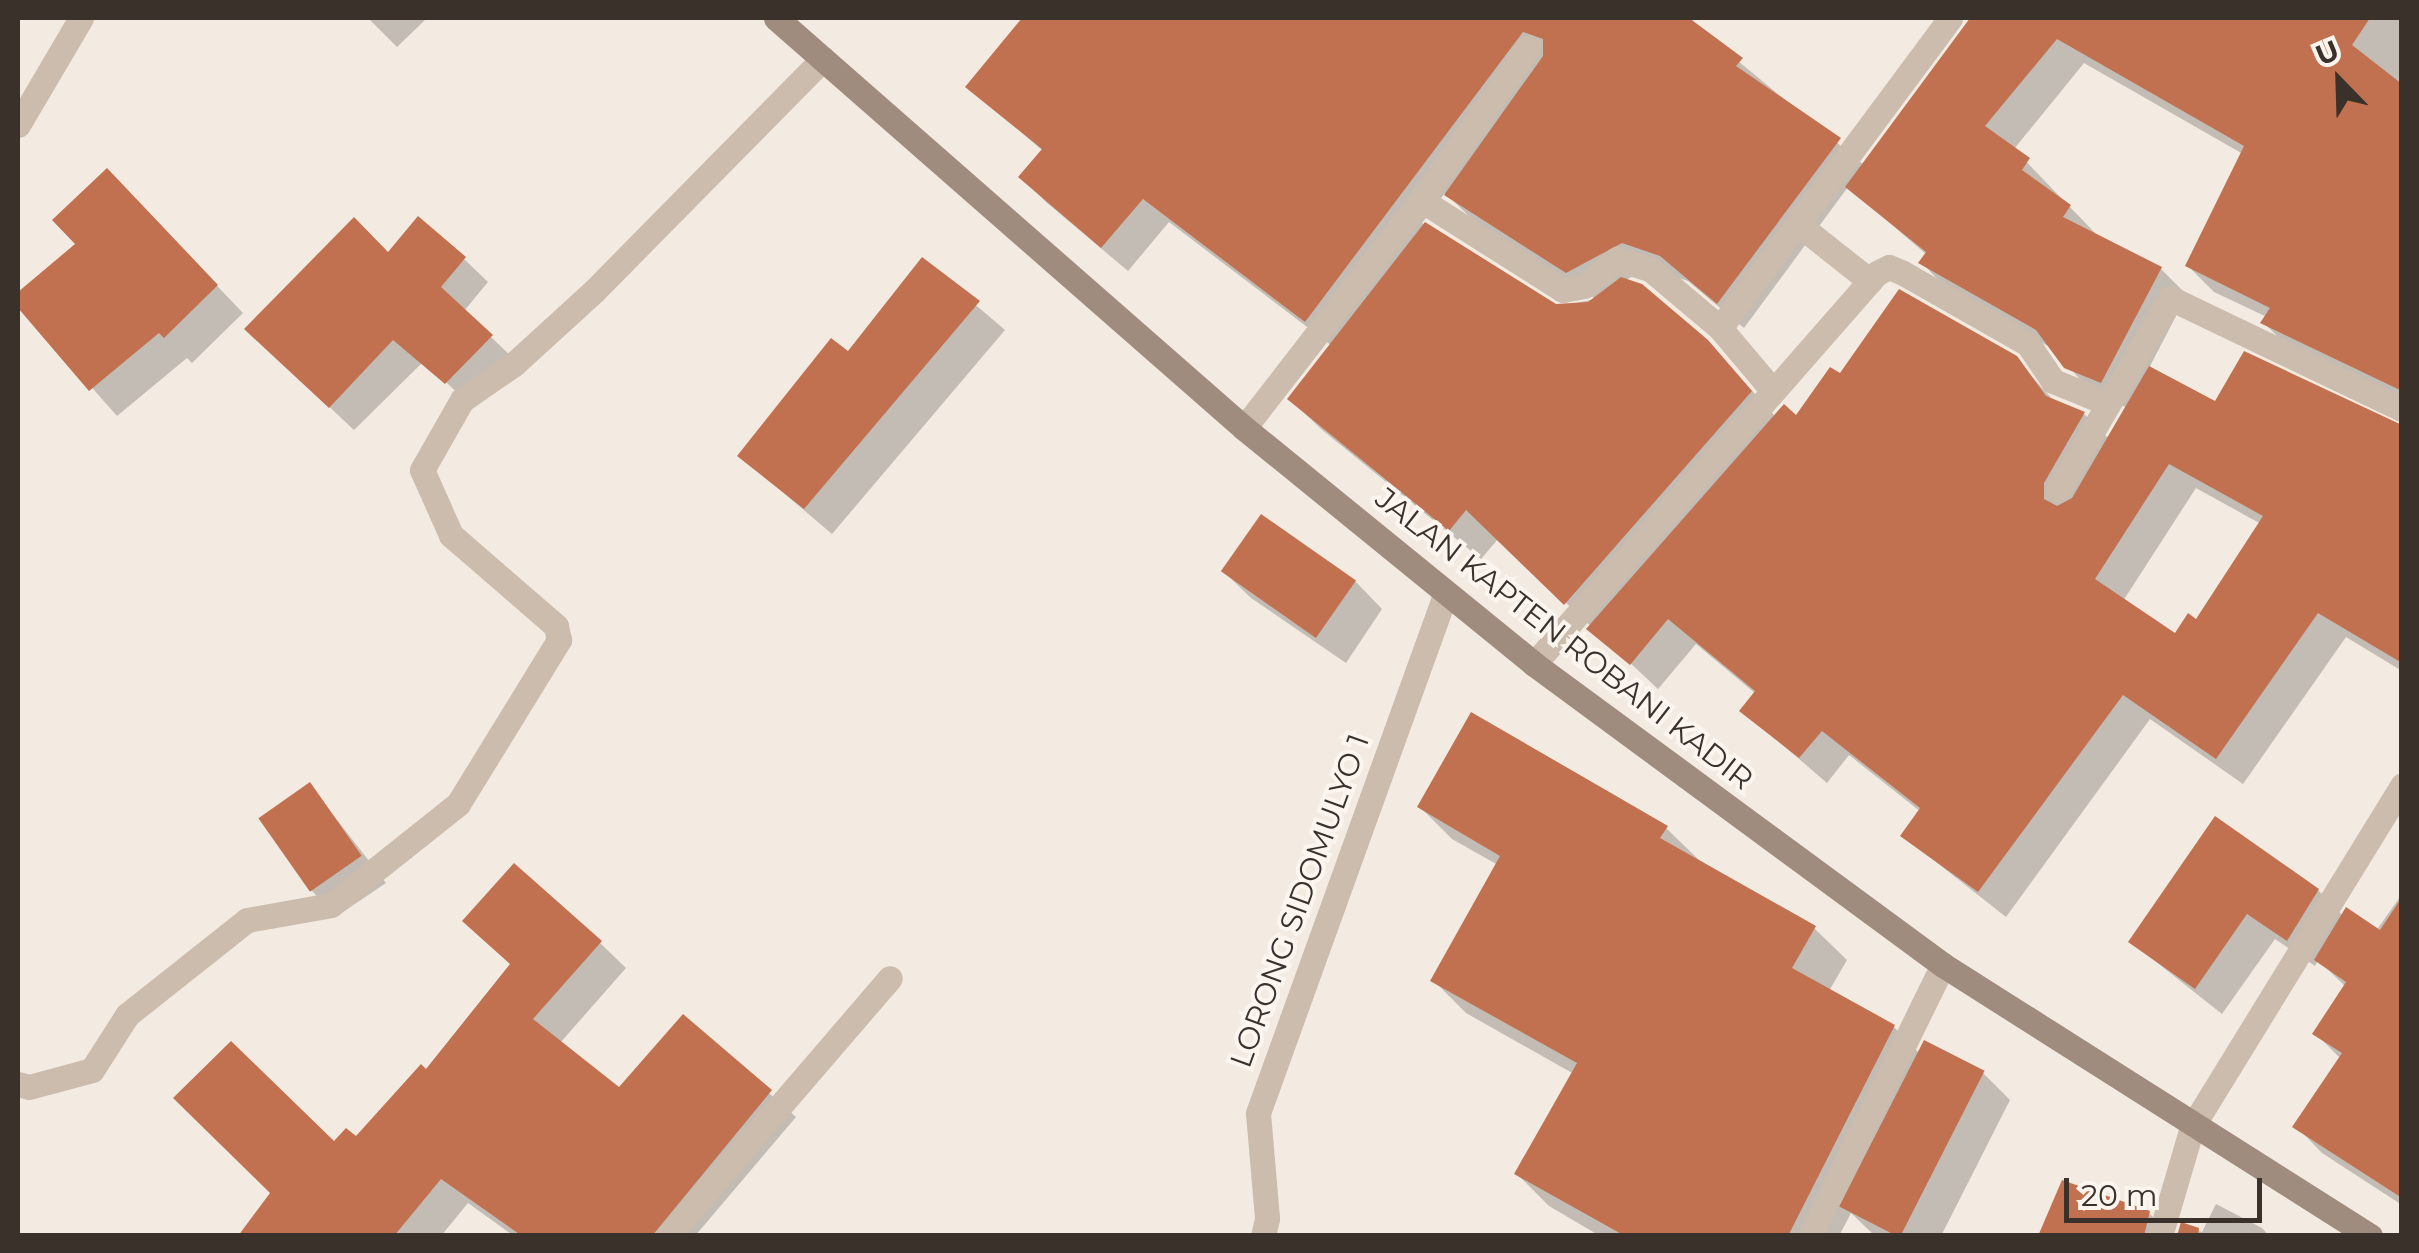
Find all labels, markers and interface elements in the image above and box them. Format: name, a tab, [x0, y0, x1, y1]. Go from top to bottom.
north arrow	[2289, 30, 2389, 130]
text: U	[2310, 32, 2344, 72]
street label: JALAN KAPTEN ROBANI KADIR	[1368, 480, 1760, 798]
street label: LORONG SIDOMULYO 1	[1223, 729, 1377, 1073]
scale bar	[2069, 1158, 2266, 1220]
text: 20 m	[2081, 1177, 2158, 1214]

